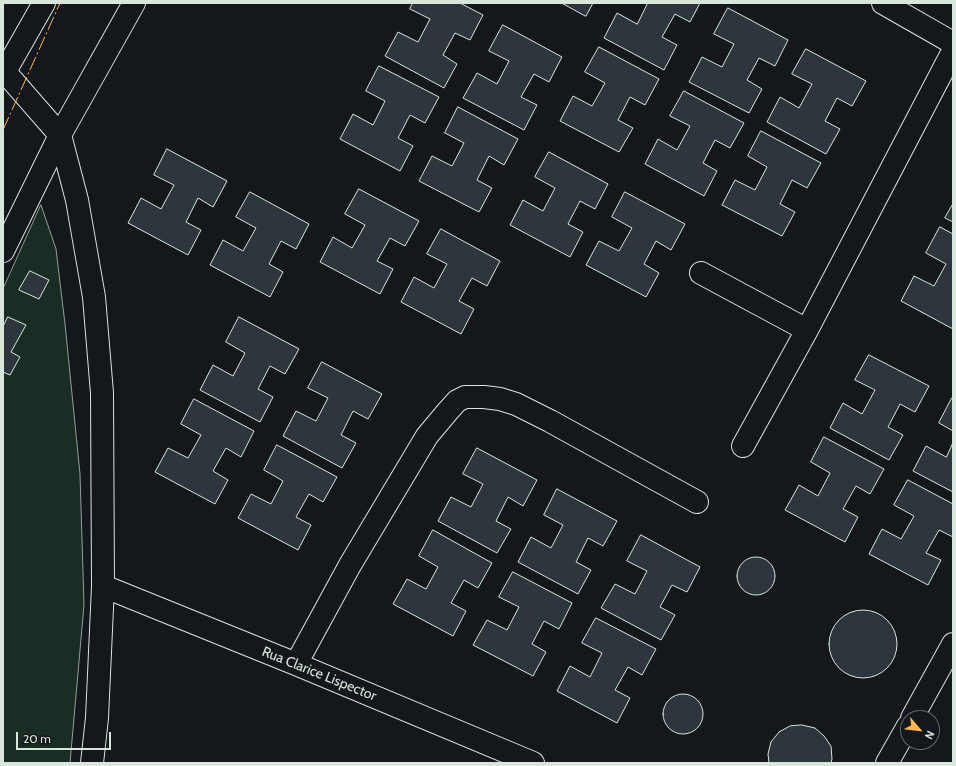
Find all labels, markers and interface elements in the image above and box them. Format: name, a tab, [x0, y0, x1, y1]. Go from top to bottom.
street label: Rua Clarice Lispector	[259, 643, 379, 705]
north arrow	[900, 710, 940, 750]
scale bar	[18, 724, 113, 750]
text: N	[922, 728, 938, 742]
text: 20 m	[23, 731, 51, 746]

